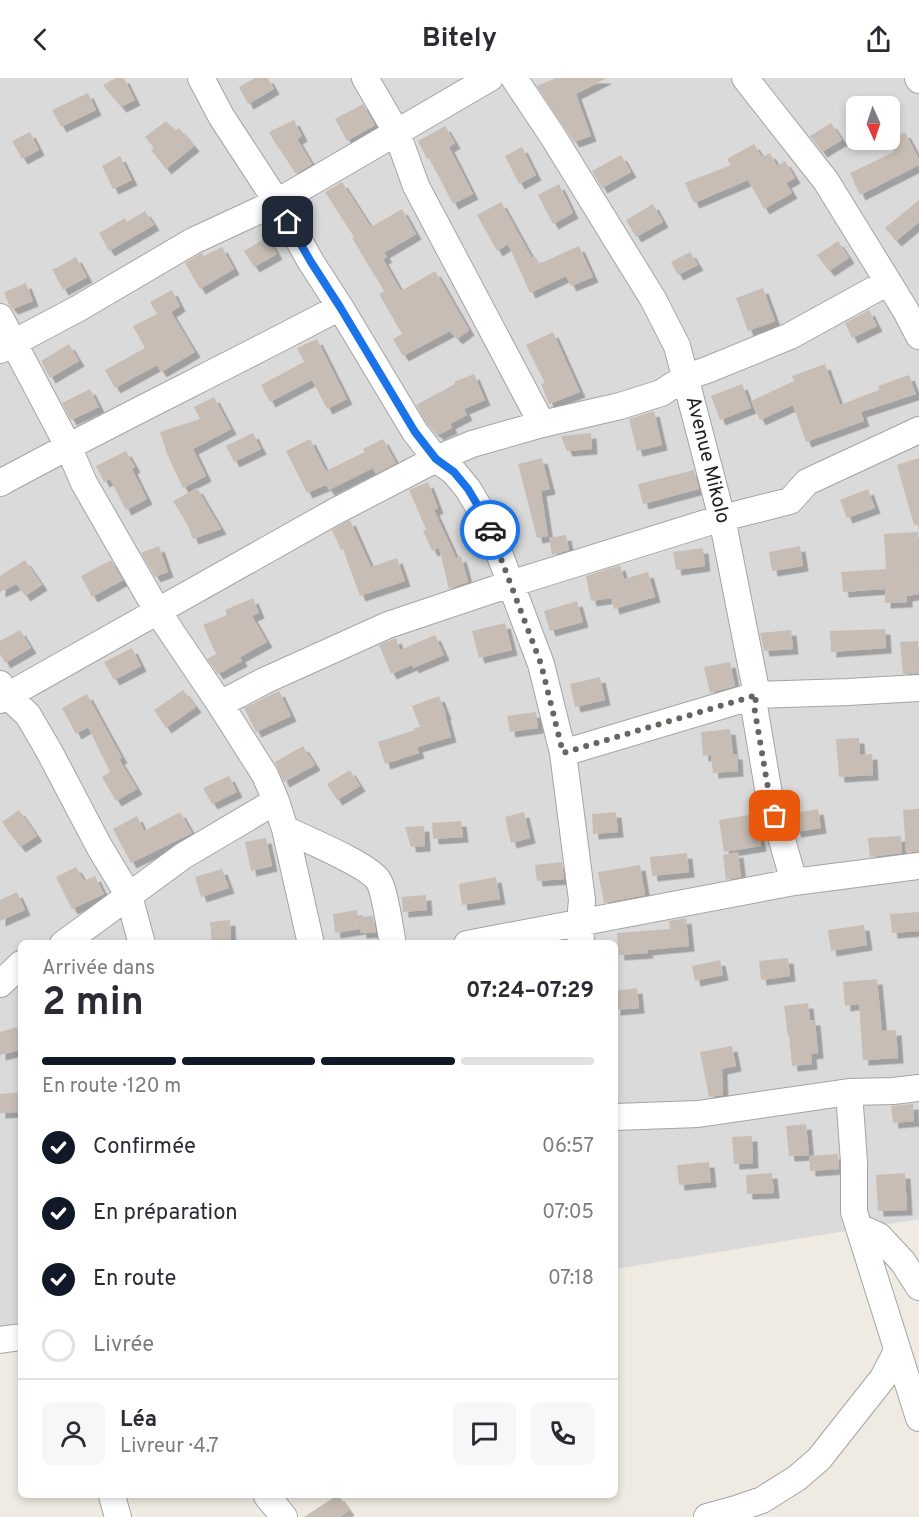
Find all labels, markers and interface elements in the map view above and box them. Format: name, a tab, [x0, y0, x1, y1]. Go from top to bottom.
text: Bitely	[422, 22, 497, 56]
icon: back	[24, 23, 57, 56]
icon: share	[862, 23, 895, 56]
north arrow	[846, 96, 900, 150]
map controls	[846, 96, 900, 150]
pin	[262, 196, 313, 247]
icon: home	[271, 205, 304, 238]
street label: Avenue Mikolo	[679, 394, 735, 526]
courier	[460, 500, 520, 560]
icon: car	[474, 514, 507, 547]
pin	[749, 790, 800, 841]
icon: bag	[758, 799, 791, 832]
text: Arrivée dans	[42, 956, 155, 982]
text: 07:24–07:29	[466, 978, 594, 1005]
text: 2 min	[42, 980, 144, 1029]
text: En route · 120 m	[42, 1074, 181, 1100]
icon: check	[42, 1131, 75, 1164]
text: Confirmée	[93, 1134, 196, 1161]
text: 06:57	[542, 1134, 594, 1160]
icon: check	[42, 1197, 75, 1230]
text: En préparation	[93, 1200, 238, 1227]
text: 07:05	[542, 1200, 594, 1226]
icon: check	[42, 1263, 75, 1296]
text: En route	[93, 1266, 176, 1293]
text: 07:18	[548, 1266, 594, 1292]
text: Livrée	[93, 1332, 154, 1359]
button: person	[42, 1402, 105, 1465]
button: chat	[453, 1402, 516, 1465]
button: phone	[531, 1402, 594, 1465]
text: Léa	[120, 1407, 157, 1434]
text: Livreur · 4.7	[120, 1434, 219, 1460]

